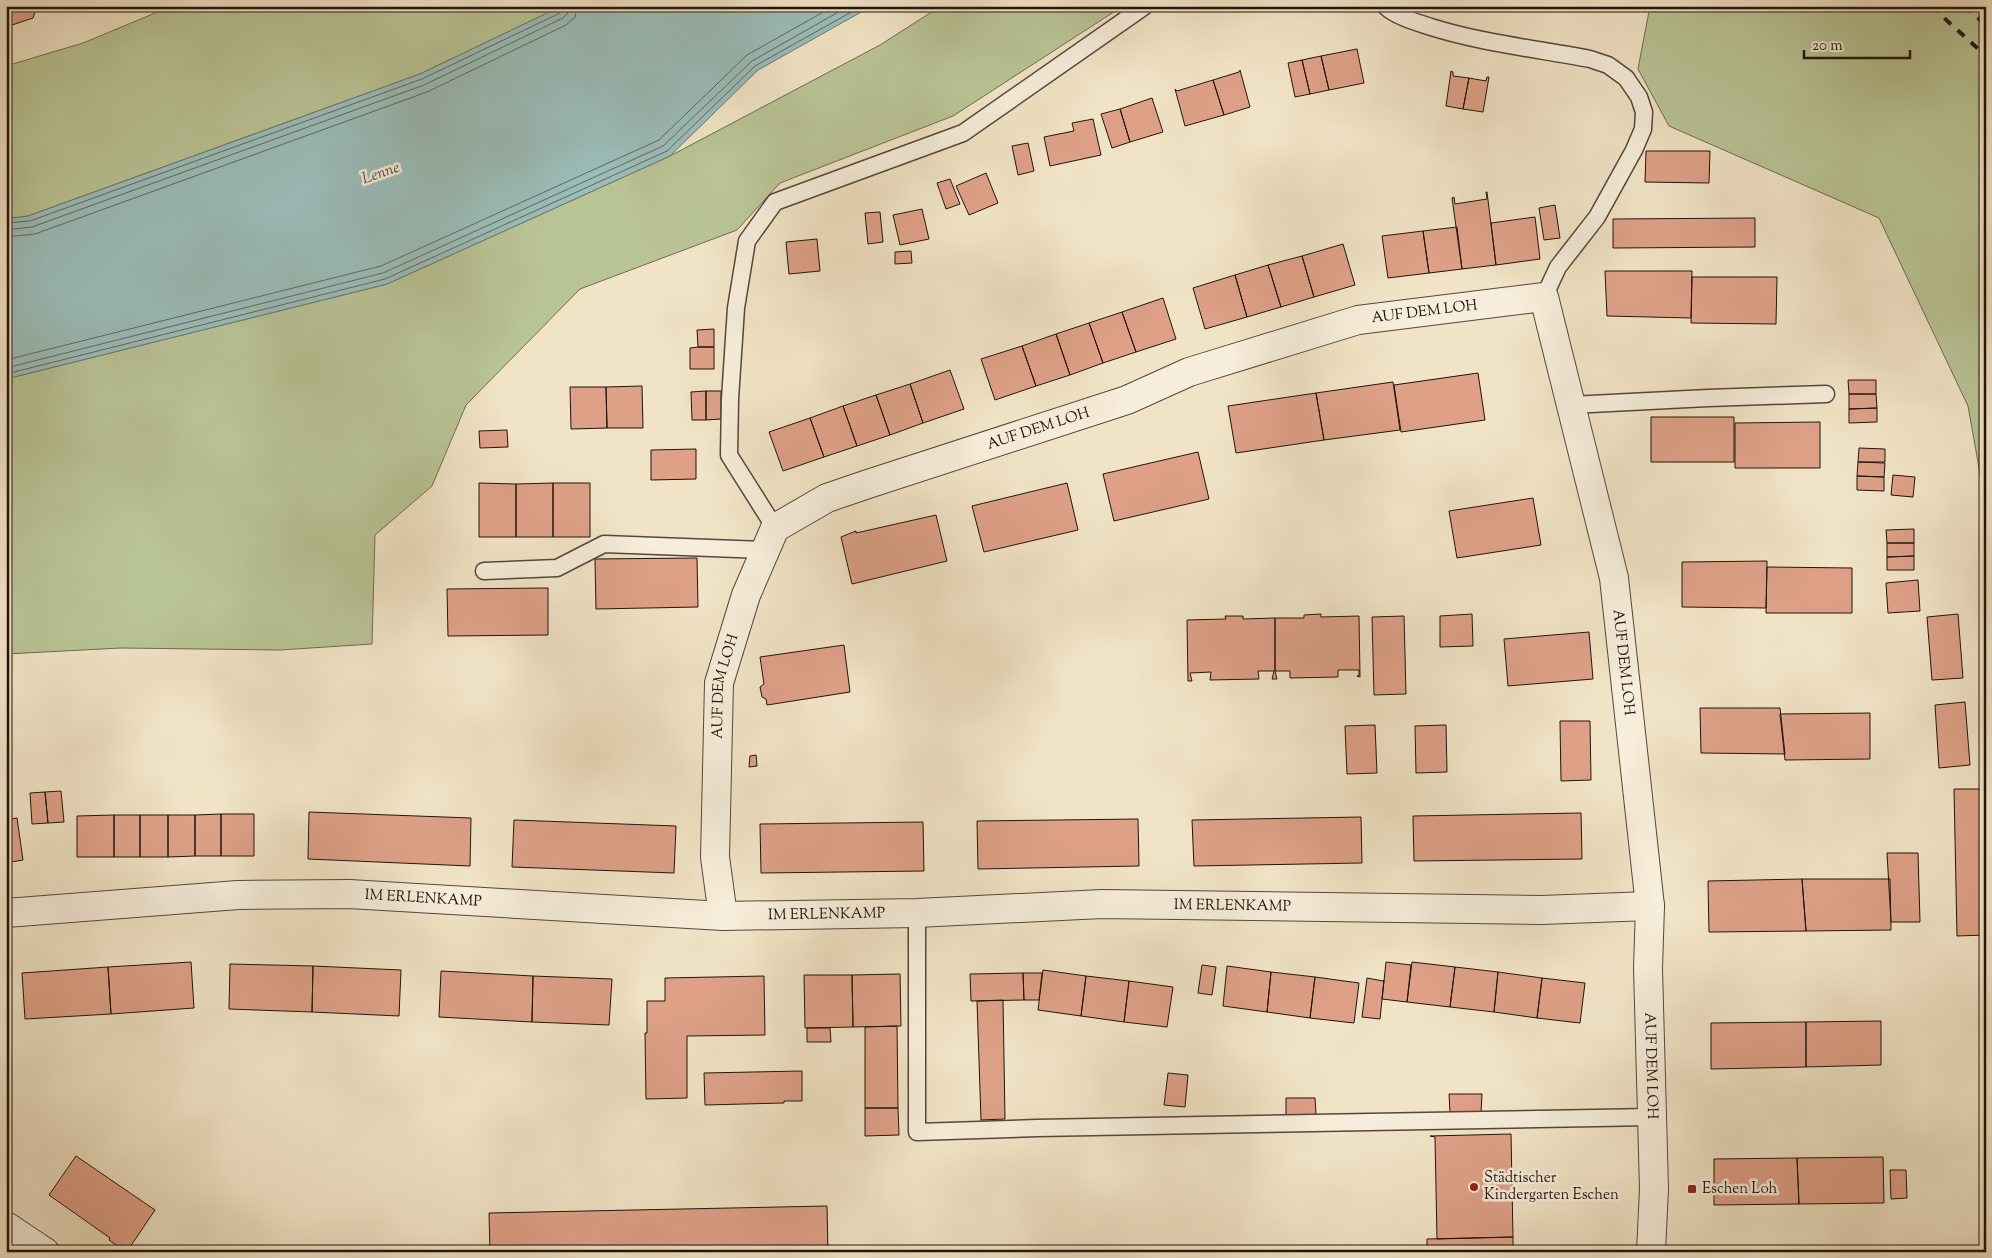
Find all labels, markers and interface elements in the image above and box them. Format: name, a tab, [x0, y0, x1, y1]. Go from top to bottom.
scale bar	[1804, 28, 1911, 60]
text: 20 m	[1812, 36, 1843, 57]
water label: Lenne	[359, 157, 403, 191]
street label: AUF DEM LOH	[1370, 295, 1479, 329]
street label: AUF DEM LOH	[984, 402, 1092, 455]
street label: AUF DEM LOH	[1607, 608, 1640, 717]
street label: AUF DEM LOH	[707, 631, 744, 739]
street label: IM ERLENKAMP	[364, 884, 483, 912]
street label: IM ERLENKAMP	[1174, 894, 1292, 917]
street label: IM ERLENKAMP	[768, 903, 886, 926]
street label: AUF DEM LOH	[1639, 1012, 1663, 1120]
place label: Städtischer Kindergarten Eschen	[1484, 1168, 1619, 1206]
place label: Eschen Loh	[1702, 1179, 1778, 1200]
marker: Städtischer Kindergarten Eschen	[1468, 1181, 1480, 1193]
marker: Eschen Loh	[1686, 1183, 1698, 1195]

